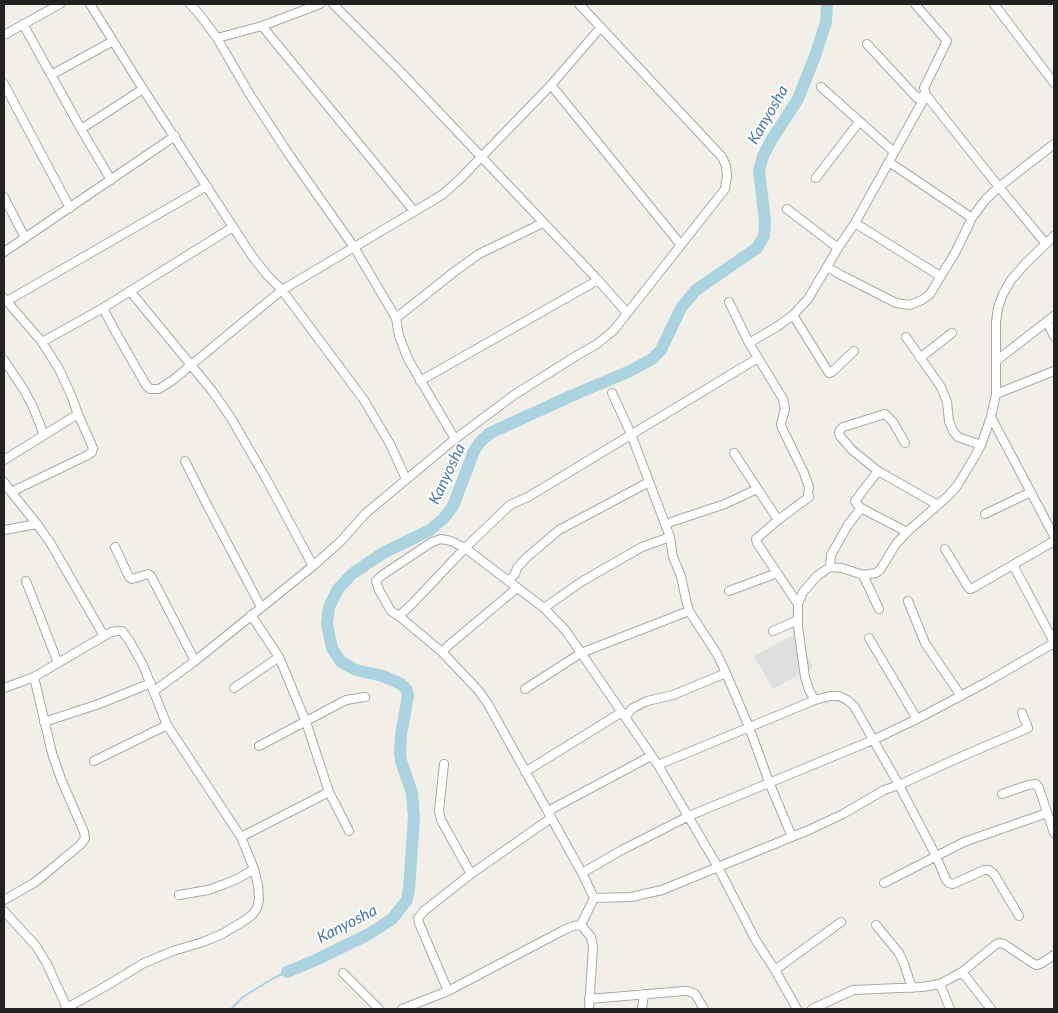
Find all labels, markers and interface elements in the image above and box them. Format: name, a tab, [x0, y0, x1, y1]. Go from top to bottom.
water label: Kanyosha	[743, 82, 793, 148]
water label: Kanyosha	[425, 441, 469, 507]
water label: Kanyosha	[314, 901, 380, 947]

